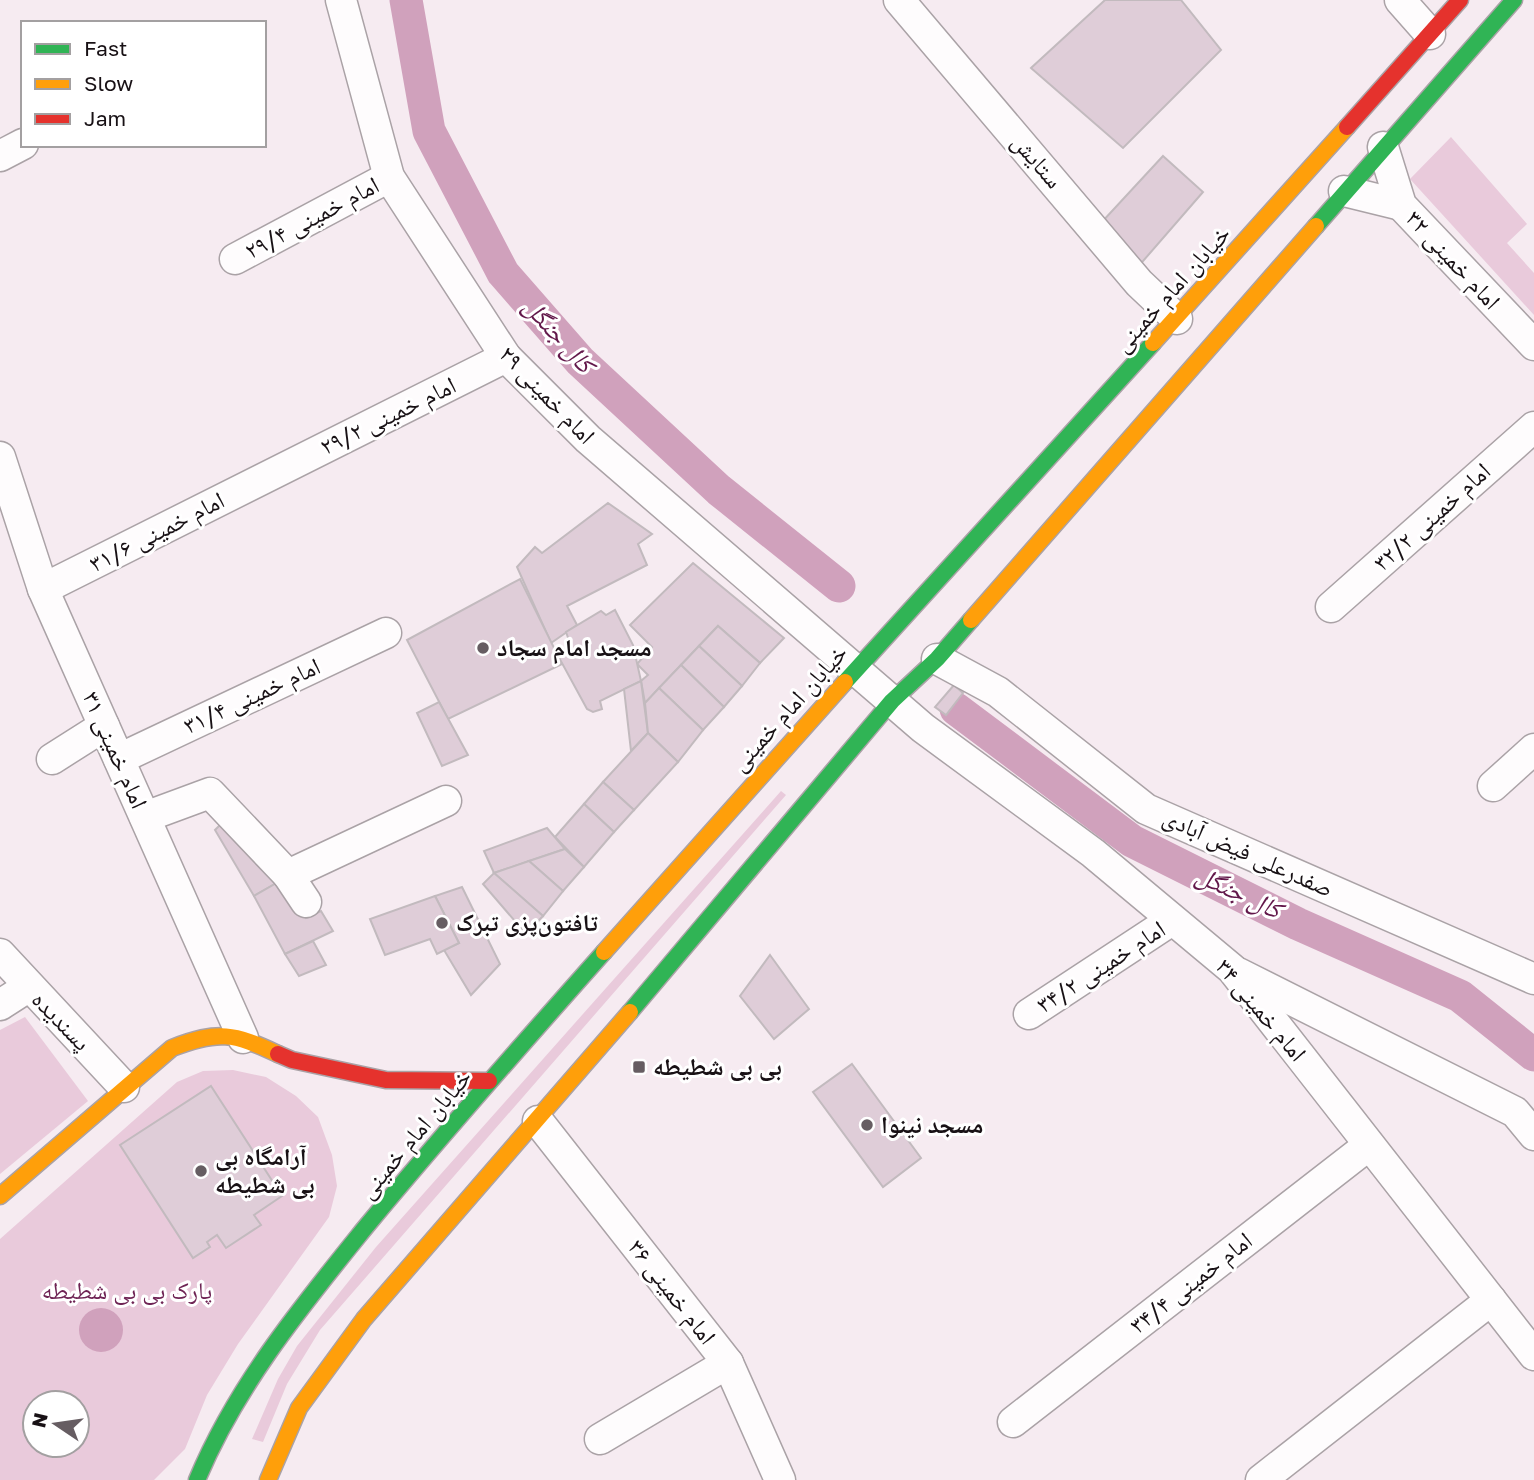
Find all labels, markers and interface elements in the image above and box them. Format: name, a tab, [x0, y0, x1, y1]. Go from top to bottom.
legend	[21, 21, 266, 147]
text: Fast	[84, 35, 127, 61]
text: Slow	[84, 70, 133, 96]
text: Jam	[84, 105, 126, 131]
street label: ستایش	[1006, 127, 1070, 194]
street label: امام خمینی ۲۹/۴	[239, 169, 385, 267]
street label: امام خمینی ۳۲	[1399, 203, 1507, 317]
street label: خیابان امام خمینی	[1106, 219, 1238, 359]
water label: کال جنگل	[517, 291, 604, 383]
street label: امام خمینی ۲۹	[492, 339, 602, 451]
street label: امام خمینی ۲۹/۲	[315, 369, 461, 463]
street label: امام خمینی ۳۲/۲	[1366, 456, 1498, 578]
street label: امام خمینی ۳۱/۶	[84, 484, 230, 580]
place label: مسجد امام سجاد	[497, 632, 652, 665]
street label: خیابان امام خمینی	[723, 638, 855, 778]
marker: مسجد امام سجاد	[475, 640, 491, 656]
street label: امام خمینی ۳۱/۴	[178, 650, 326, 742]
street label: امام خمینی ۳۱	[75, 686, 155, 814]
street label: صفدرعلی فیض آبادی	[1158, 801, 1338, 903]
water label: کال جنگل	[1191, 858, 1291, 927]
place label: تافتون‌پزی تبرک	[456, 907, 598, 937]
street label: امام خمینی ۳۴/۲	[1030, 913, 1172, 1021]
marker: تافتون‌پزی تبرک	[434, 915, 450, 931]
street label: امام خمینی ۳۴	[1208, 952, 1314, 1068]
street label: پسندیده	[26, 984, 97, 1057]
place label: بی بی شطیطه	[653, 1051, 782, 1081]
marker: بی بی شطیطه	[631, 1059, 647, 1075]
street label: خیابان امام خمینی	[351, 1062, 479, 1206]
place label: مسجد نینوا	[881, 1109, 983, 1139]
marker: مسجد نینوا	[859, 1117, 875, 1133]
place label: آرامگاه بی بی شطیطه	[215, 1141, 315, 1199]
marker: آرامگاه بی بی شطیطه	[193, 1163, 209, 1179]
street label: امام خمینی ۳۴/۴	[1123, 1225, 1259, 1341]
street label: امام خمینی ۳۶	[621, 1233, 723, 1351]
park label: پارک بی بی شطیطه	[42, 1275, 212, 1305]
north arrow	[21, 1389, 91, 1459]
text: N	[26, 1410, 52, 1430]

